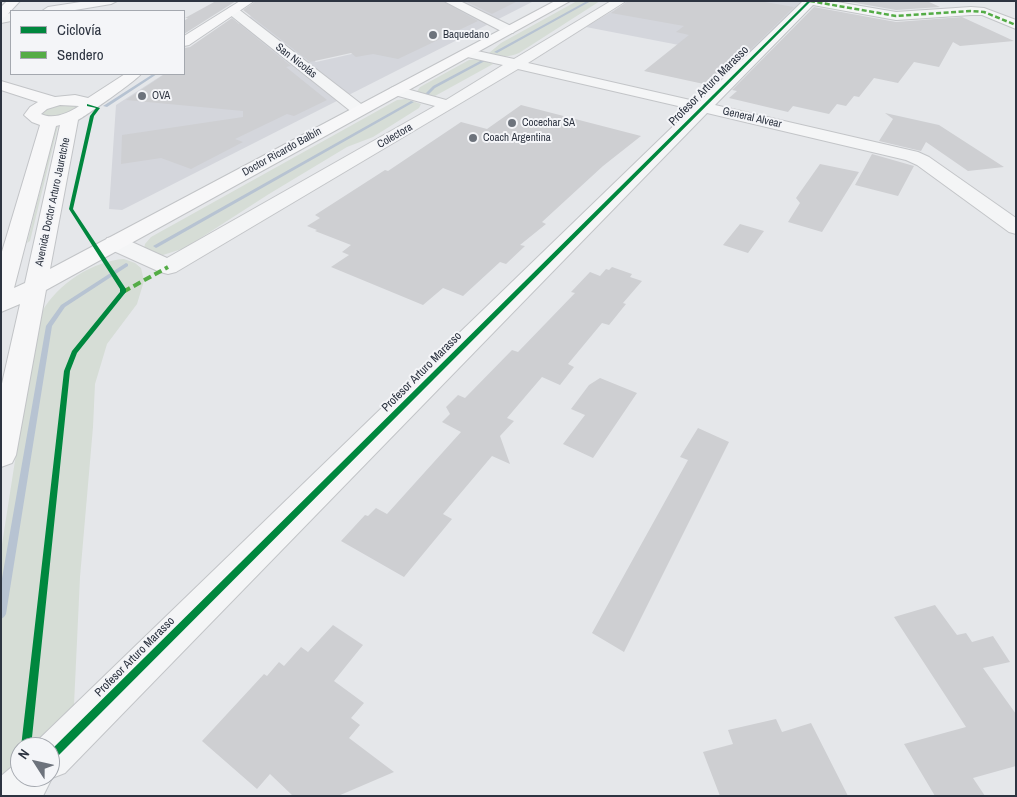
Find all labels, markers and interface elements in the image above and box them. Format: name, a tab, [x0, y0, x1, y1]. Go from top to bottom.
legend	[10, 10, 185, 75]
text: Ciclovía	[57, 19, 101, 40]
place label: Baquedano	[443, 28, 489, 42]
marker: Baquedano	[427, 29, 439, 41]
street label: San Nicolás	[273, 41, 319, 81]
street label: Profesor Arturo Marasso	[666, 43, 752, 129]
text: Sendero	[57, 44, 104, 65]
place label: OVA	[152, 89, 170, 103]
marker: OVA	[136, 90, 148, 102]
street label: General Alvear	[721, 105, 783, 131]
place label: Cocechar SA	[522, 116, 575, 130]
marker: Cocechar SA	[506, 117, 518, 129]
street label: Colectora	[375, 121, 415, 151]
street label: Doctor Ricardo Balbín	[240, 125, 324, 179]
place label: Coach Argentina	[483, 131, 551, 145]
marker: Coach Argentina	[467, 132, 479, 144]
street label: Avenida Doctor Arturo Jauretche	[33, 136, 73, 268]
street label: Profesor Arturo Marasso	[379, 329, 465, 415]
street label: Profesor Arturo Marasso	[92, 614, 178, 700]
north arrow	[10, 737, 60, 787]
text: N	[14, 745, 33, 763]

